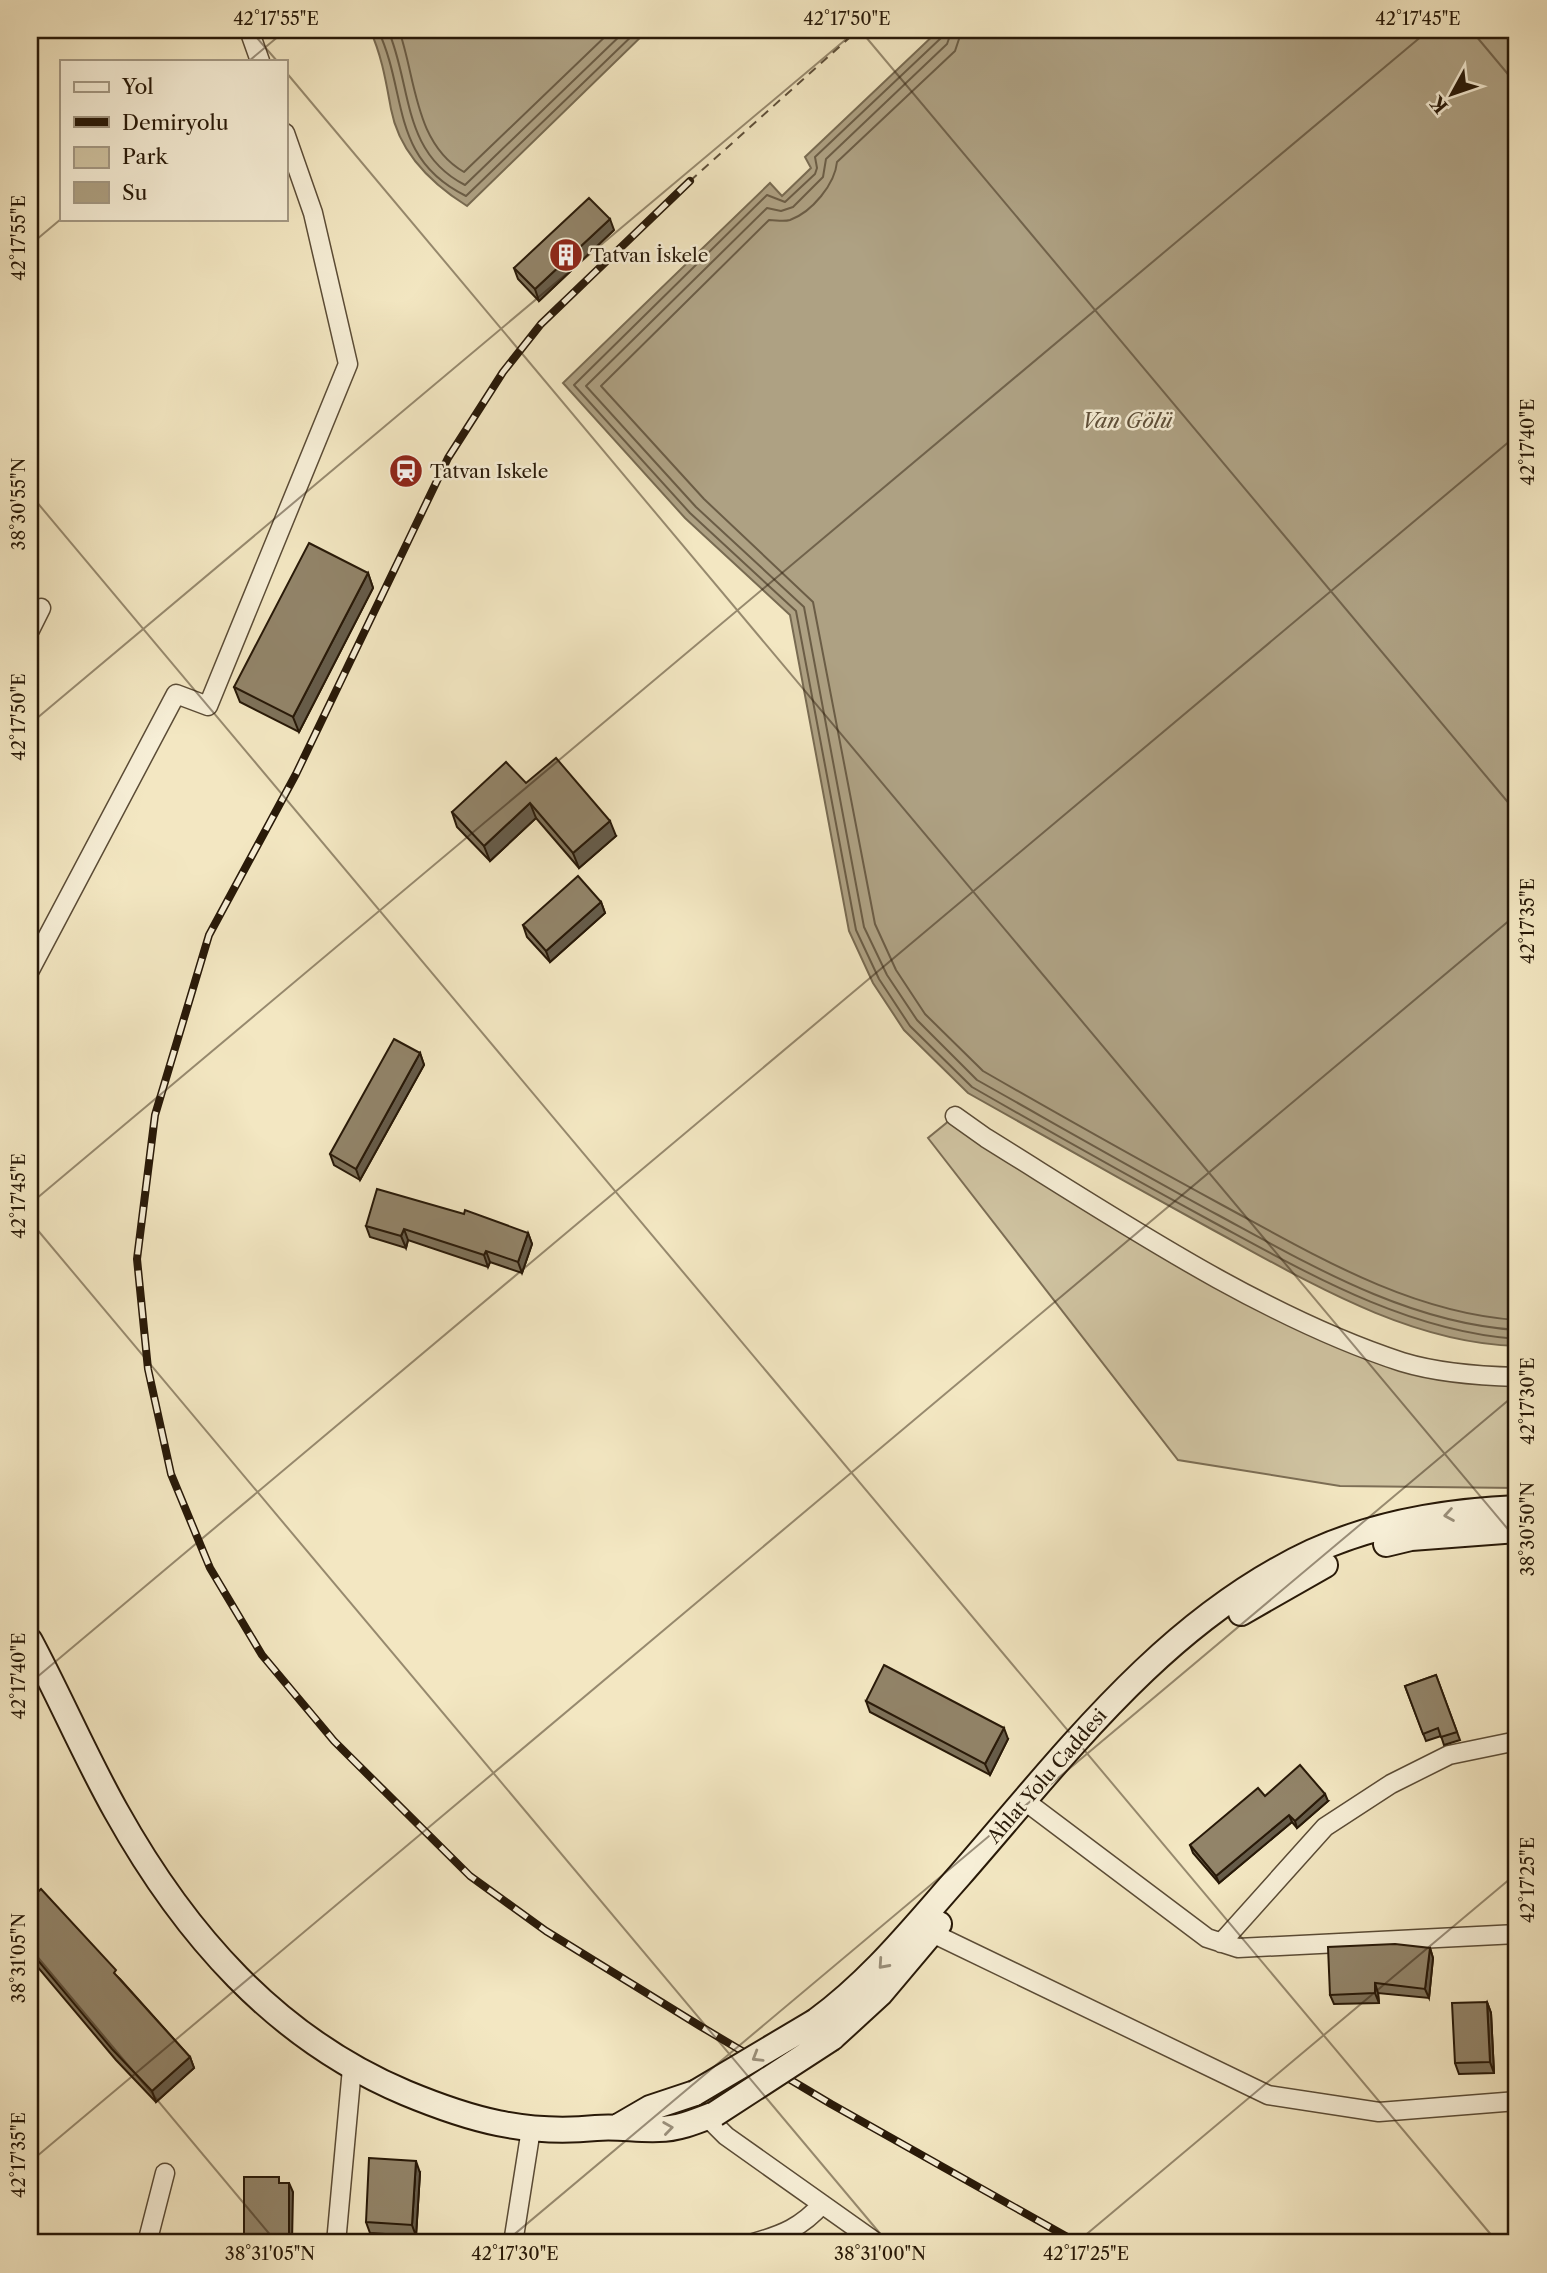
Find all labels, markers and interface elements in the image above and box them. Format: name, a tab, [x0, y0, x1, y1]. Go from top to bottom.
text: 42°17'55"E	[233, 8, 319, 30]
text: 42°17'50"E	[803, 8, 891, 30]
text: 42°17'45"E	[1375, 8, 1461, 30]
legend	[60, 60, 287, 220]
north arrow	[1418, 60, 1488, 130]
text: Yol	[121, 74, 154, 99]
text: K	[1425, 91, 1453, 118]
text: Demiryolu	[122, 110, 229, 135]
text: Park	[122, 144, 168, 169]
text: Su	[122, 180, 148, 205]
text: 42°17'55"E	[8, 195, 30, 281]
building icon: Tatvan İskele	[547, 236, 585, 274]
place label: Tatvan İskele	[590, 244, 708, 267]
text: 42°17'40"E	[1517, 398, 1539, 486]
water label: Van Gölü	[1082, 408, 1173, 433]
station icon: Tatvan Iskele	[387, 452, 425, 490]
text: 38°30'55"N	[8, 457, 30, 550]
place label: Tatvan Iskele	[430, 460, 548, 483]
text: 42°17'50"E	[8, 673, 30, 761]
text: 42°17'35"E	[1517, 878, 1539, 964]
text: 42°17'45"E	[8, 1153, 30, 1239]
text: 42°17'30"E	[1517, 1357, 1539, 1445]
text: 38°30'50"N	[1517, 1482, 1539, 1576]
one-way arrow	[1444, 1507, 1455, 1522]
text: 42°17'40"E	[8, 1632, 30, 1720]
street label: Ahlat Yolu Caddesi	[982, 1704, 1112, 1849]
text: 42°17'25"E	[1517, 1837, 1539, 1923]
text: 38°31'05"N	[8, 1913, 30, 2003]
one-way arrow	[879, 1956, 892, 1969]
one-way arrow	[752, 2049, 765, 2062]
text: 42°17'35"E	[8, 2112, 30, 2198]
one-way arrow	[662, 2120, 674, 2135]
text: 38°31'05"N	[225, 2243, 315, 2265]
text: 42°17'30"E	[471, 2243, 559, 2265]
text: 38°31'00"N	[834, 2243, 926, 2265]
text: 42°17'25"E	[1043, 2243, 1129, 2265]

